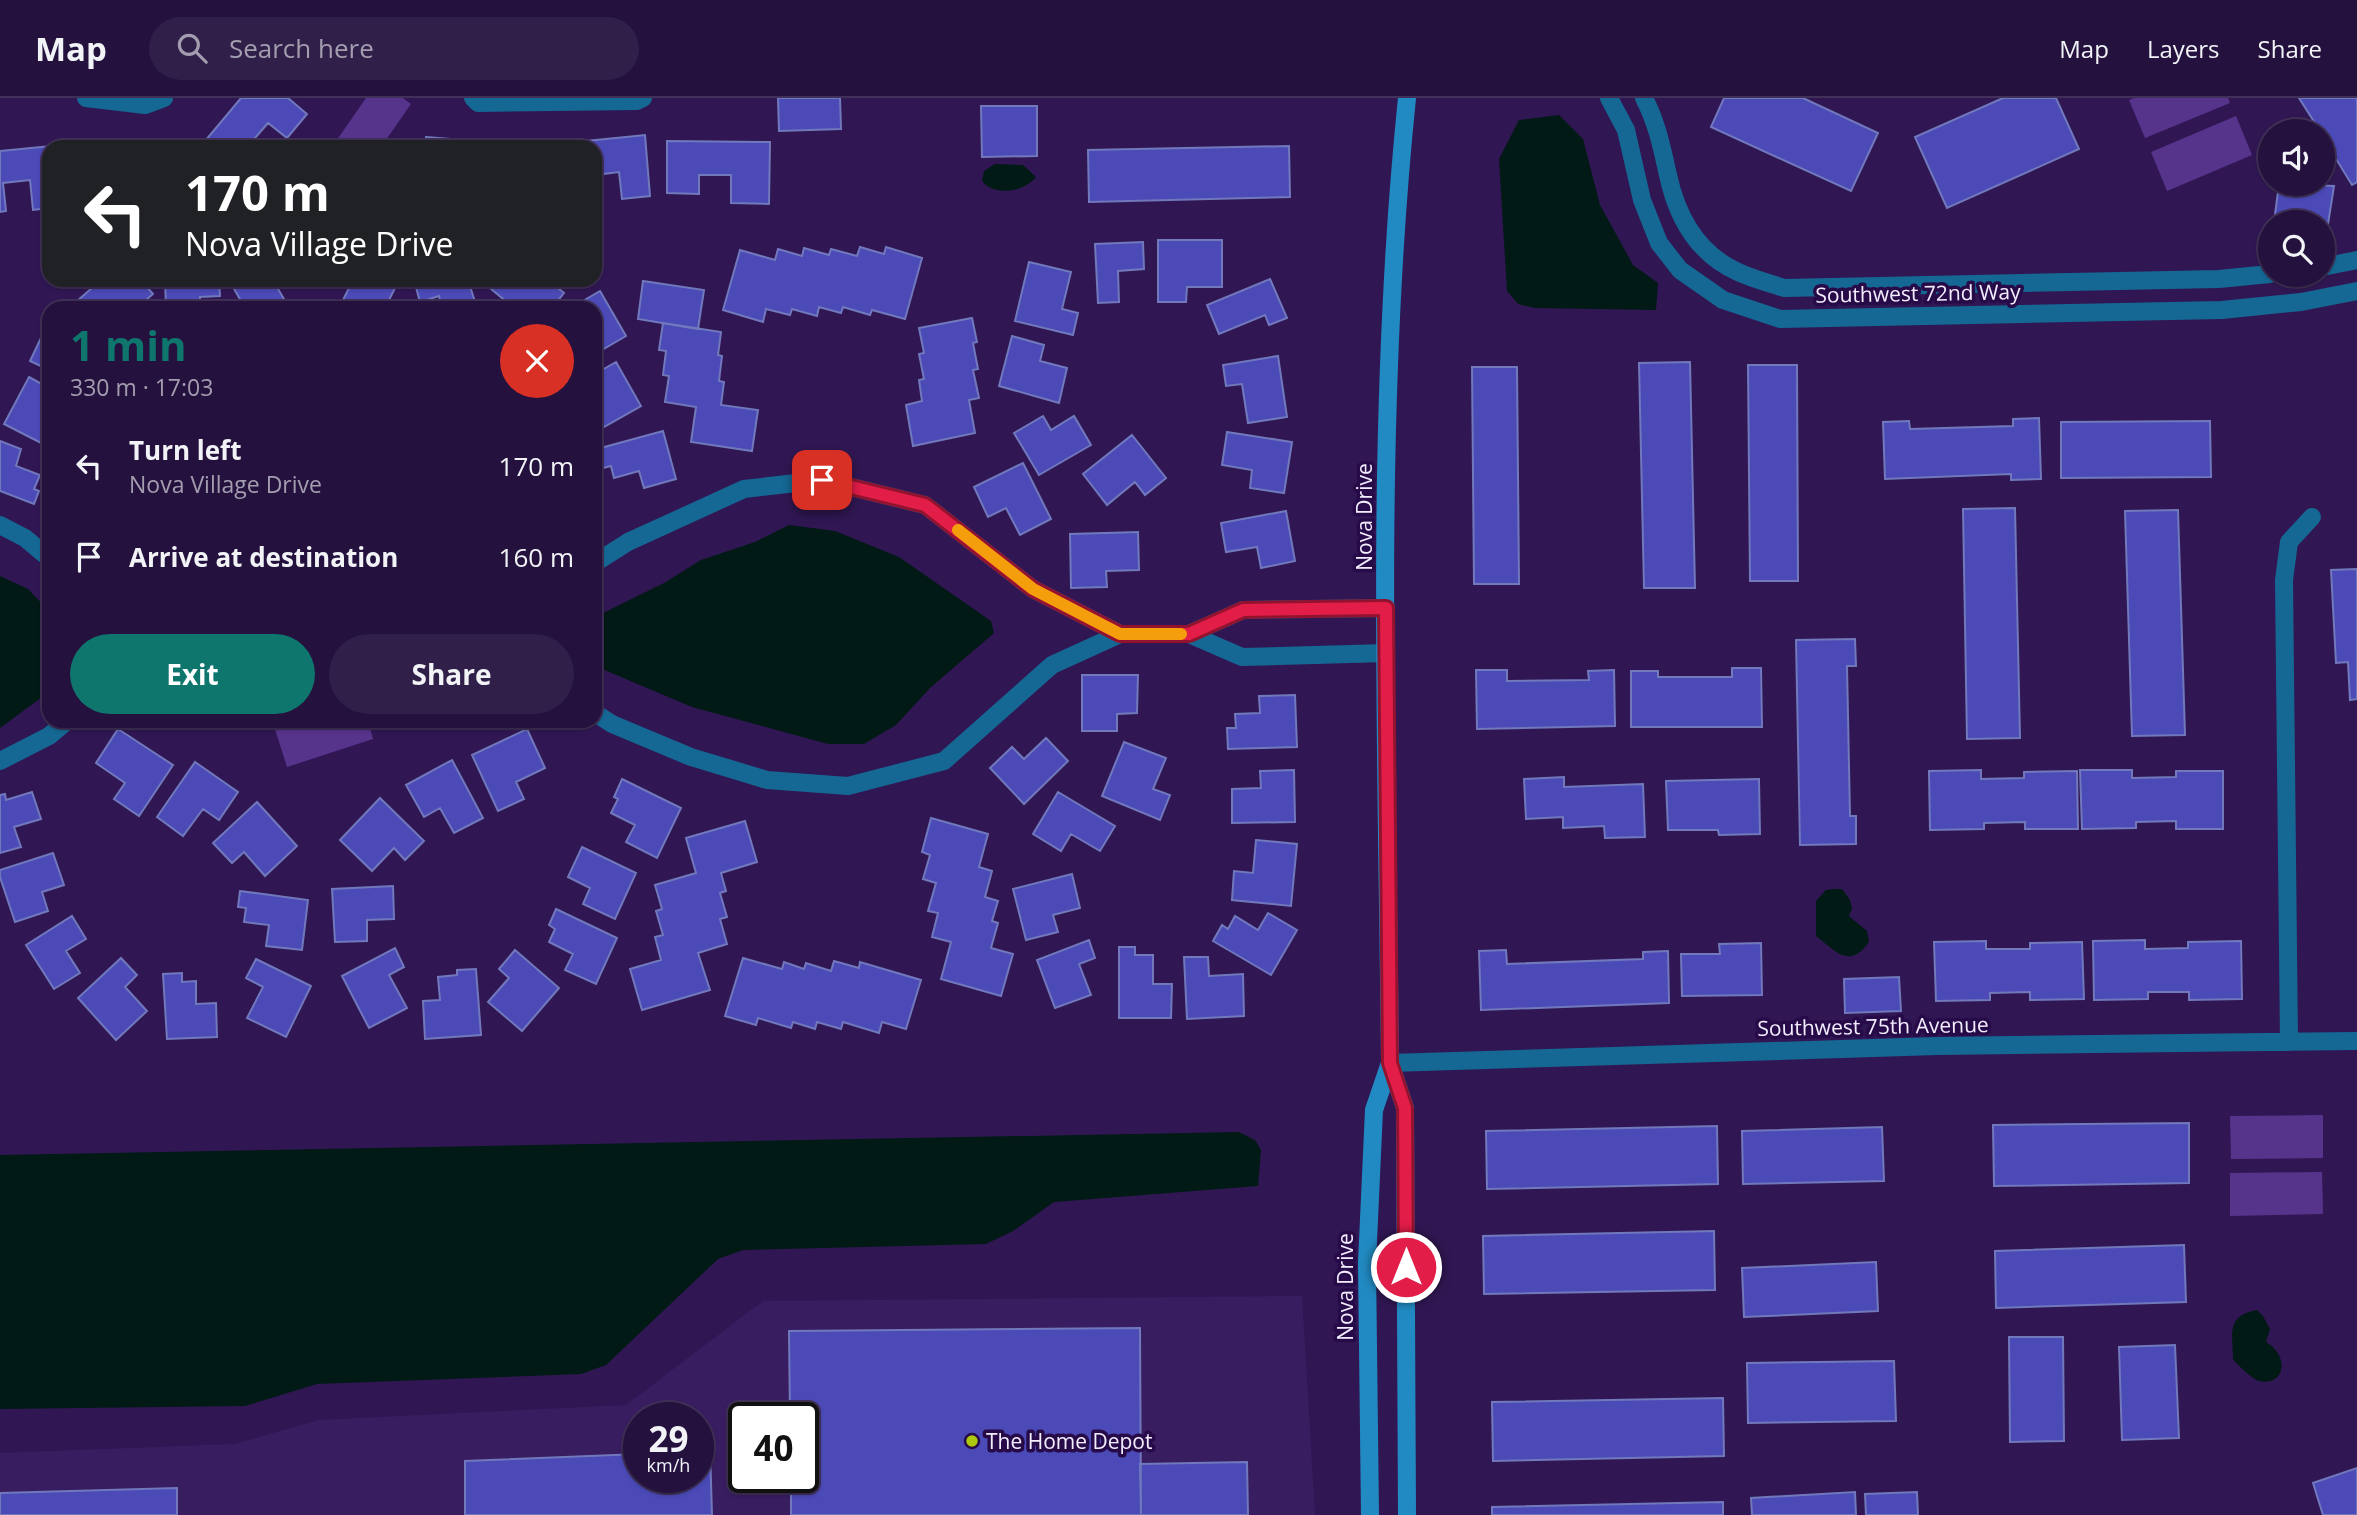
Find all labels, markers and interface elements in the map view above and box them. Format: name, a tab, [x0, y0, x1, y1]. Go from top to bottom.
search box	[149, 17, 639, 80]
text: Map	[35, 26, 107, 71]
icon: search	[173, 29, 211, 67]
text: Search here	[229, 30, 374, 66]
text: Map	[2059, 32, 2109, 65]
text: Layers	[2147, 32, 2220, 65]
text: Share	[2258, 32, 2322, 65]
map controls	[2258, 119, 2335, 287]
button: sound	[2258, 119, 2335, 196]
text: 170 m	[185, 159, 330, 225]
icon: left	[70, 168, 161, 259]
button: search	[2258, 210, 2335, 287]
text: Nova Village Drive	[185, 222, 454, 265]
street label: Southwest 72nd Way	[1815, 277, 2021, 309]
text: 1 min	[70, 316, 187, 373]
button: close	[500, 324, 574, 398]
text: 330 m · 17:03	[70, 371, 213, 403]
text: Turn left	[129, 432, 241, 468]
icon: left	[70, 447, 108, 485]
text: 170 m	[499, 448, 574, 484]
pin	[792, 450, 852, 510]
icon: arrive	[803, 461, 841, 499]
street label: Nova Drive	[1350, 463, 1378, 571]
text: Nova Village Drive	[129, 468, 322, 500]
icon: arrive	[70, 538, 108, 576]
text: Arrive at destination	[129, 539, 398, 575]
text: 160 m	[499, 539, 574, 575]
button: Exit	[70, 634, 315, 714]
button: Share	[329, 634, 574, 714]
street label: Southwest 75th Avenue	[1757, 1010, 1989, 1042]
position arrow	[1369, 1230, 1443, 1304]
street label: Nova Drive	[1331, 1233, 1359, 1341]
speed limit sign: 40	[728, 1402, 819, 1493]
text: 29	[648, 1415, 689, 1462]
place label: The Home Depot	[986, 1427, 1153, 1455]
marker: The Home Depot	[964, 1433, 980, 1449]
text: km/h	[647, 1453, 690, 1477]

